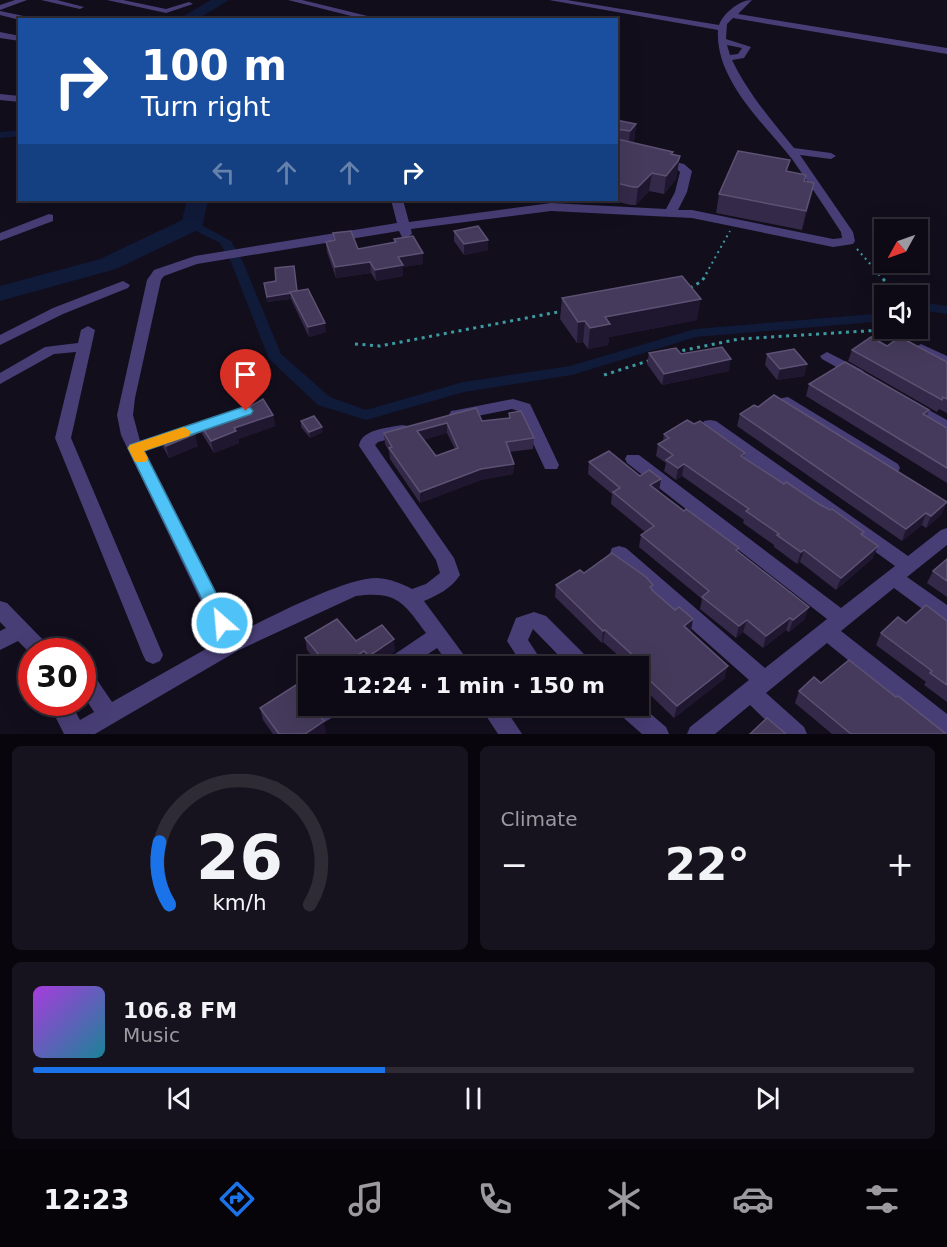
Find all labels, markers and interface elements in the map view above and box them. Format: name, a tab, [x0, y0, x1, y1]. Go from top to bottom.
text: 100 m	[141, 41, 287, 90]
icon: right	[42, 42, 120, 120]
text: Turn right	[141, 91, 270, 122]
icon: left	[207, 156, 240, 189]
icon: ahead	[270, 156, 303, 189]
icon: ahead	[333, 156, 366, 189]
icon: right	[396, 156, 429, 189]
north arrow	[874, 219, 928, 273]
map controls	[874, 219, 928, 339]
button: sound	[874, 285, 928, 339]
pin	[220, 349, 271, 411]
icon: arrive	[229, 358, 262, 391]
position arrow	[190, 591, 254, 655]
speed limit sign: 30	[18, 638, 96, 716]
text: 12:24 · 1 min · 150 m	[342, 673, 605, 698]
text: Climate	[501, 807, 577, 831]
text: 26	[196, 821, 283, 894]
text: 22°	[665, 838, 750, 891]
text: −	[501, 845, 528, 884]
text: +	[886, 845, 914, 884]
text: km/h	[213, 890, 267, 915]
text: 106.8 FM	[123, 998, 237, 1023]
text: Music	[123, 1023, 180, 1047]
icon: previous	[163, 1082, 196, 1115]
icon: pause	[457, 1082, 490, 1115]
icon: next	[751, 1082, 784, 1115]
icon: directions	[216, 1178, 258, 1220]
icon: music	[345, 1178, 387, 1220]
icon: phone	[474, 1178, 516, 1220]
icon: climate	[603, 1178, 645, 1220]
icon: car	[732, 1178, 774, 1220]
icon: filters	[861, 1178, 903, 1220]
text: 12:23	[44, 1184, 129, 1215]

